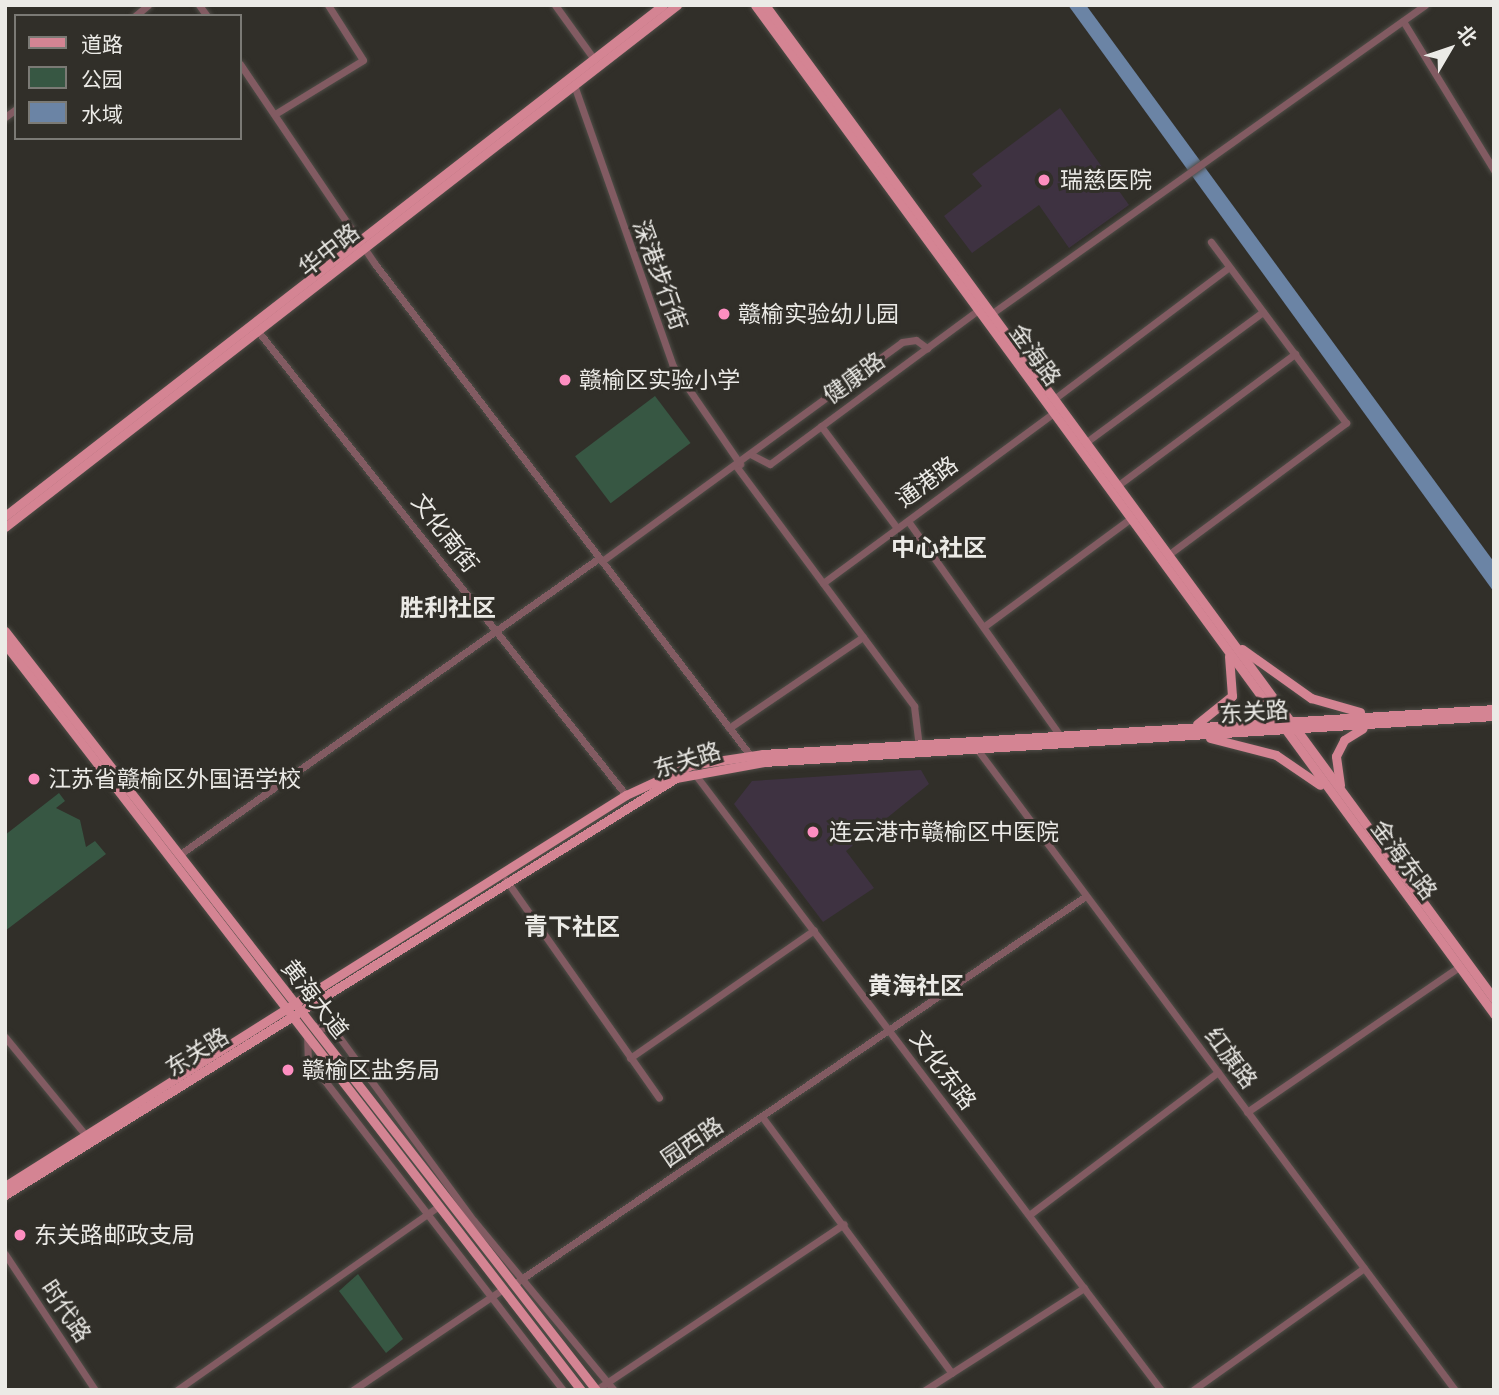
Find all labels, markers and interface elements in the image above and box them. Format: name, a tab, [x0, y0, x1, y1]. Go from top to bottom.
legend	[14, 14, 242, 140]
north arrow	[1415, 14, 1485, 84]
text: 北	[1452, 21, 1482, 50]
text: 道路	[81, 32, 123, 57]
text: 公园	[81, 67, 123, 92]
text: 水域	[81, 102, 123, 127]
place label: 瑞慈医院	[1060, 166, 1152, 194]
marker: 瑞慈医院	[1034, 170, 1054, 190]
street label: 深港步行街	[627, 216, 693, 334]
street label: 华中路	[293, 218, 365, 282]
place label: 赣榆实验幼儿园	[738, 300, 899, 328]
marker: 赣榆实验幼儿园	[716, 306, 732, 322]
street label: 金海路	[1004, 319, 1066, 391]
street label: 健康路	[818, 347, 890, 409]
place label: 赣榆区实验小学	[579, 366, 740, 394]
marker: 赣榆区实验小学	[557, 372, 573, 388]
street label: 通港路	[891, 451, 963, 513]
street label: 文化南街	[406, 488, 484, 578]
district label: 中心社区	[891, 534, 987, 562]
district label: 胜利社区	[400, 594, 496, 622]
street label: 东关路	[1219, 696, 1289, 728]
street label: 东关路	[650, 737, 724, 783]
place label: 江苏省赣榆区外国语学校	[48, 765, 301, 793]
marker: 江苏省赣榆区外国语学校	[26, 771, 42, 787]
street label: 金海东路	[1365, 815, 1443, 905]
place label: 连云港市赣榆区中医院	[829, 818, 1059, 846]
marker: 连云港市赣榆区中医院	[803, 822, 823, 842]
district label: 青下社区	[524, 913, 620, 941]
street label: 黄海大道	[276, 954, 354, 1044]
district label: 黄海社区	[868, 972, 964, 1000]
street label: 东关路	[160, 1022, 234, 1082]
street label: 红旗路	[1199, 1022, 1263, 1094]
street label: 文化东路	[904, 1025, 982, 1115]
place label: 赣榆区盐务局	[302, 1056, 440, 1084]
marker: 赣榆区盐务局	[280, 1062, 296, 1078]
street label: 园西路	[656, 1111, 728, 1173]
place label: 东关路邮政支局	[34, 1221, 195, 1249]
marker: 东关路邮政支局	[12, 1227, 28, 1243]
street label: 时代路	[35, 1275, 97, 1347]

